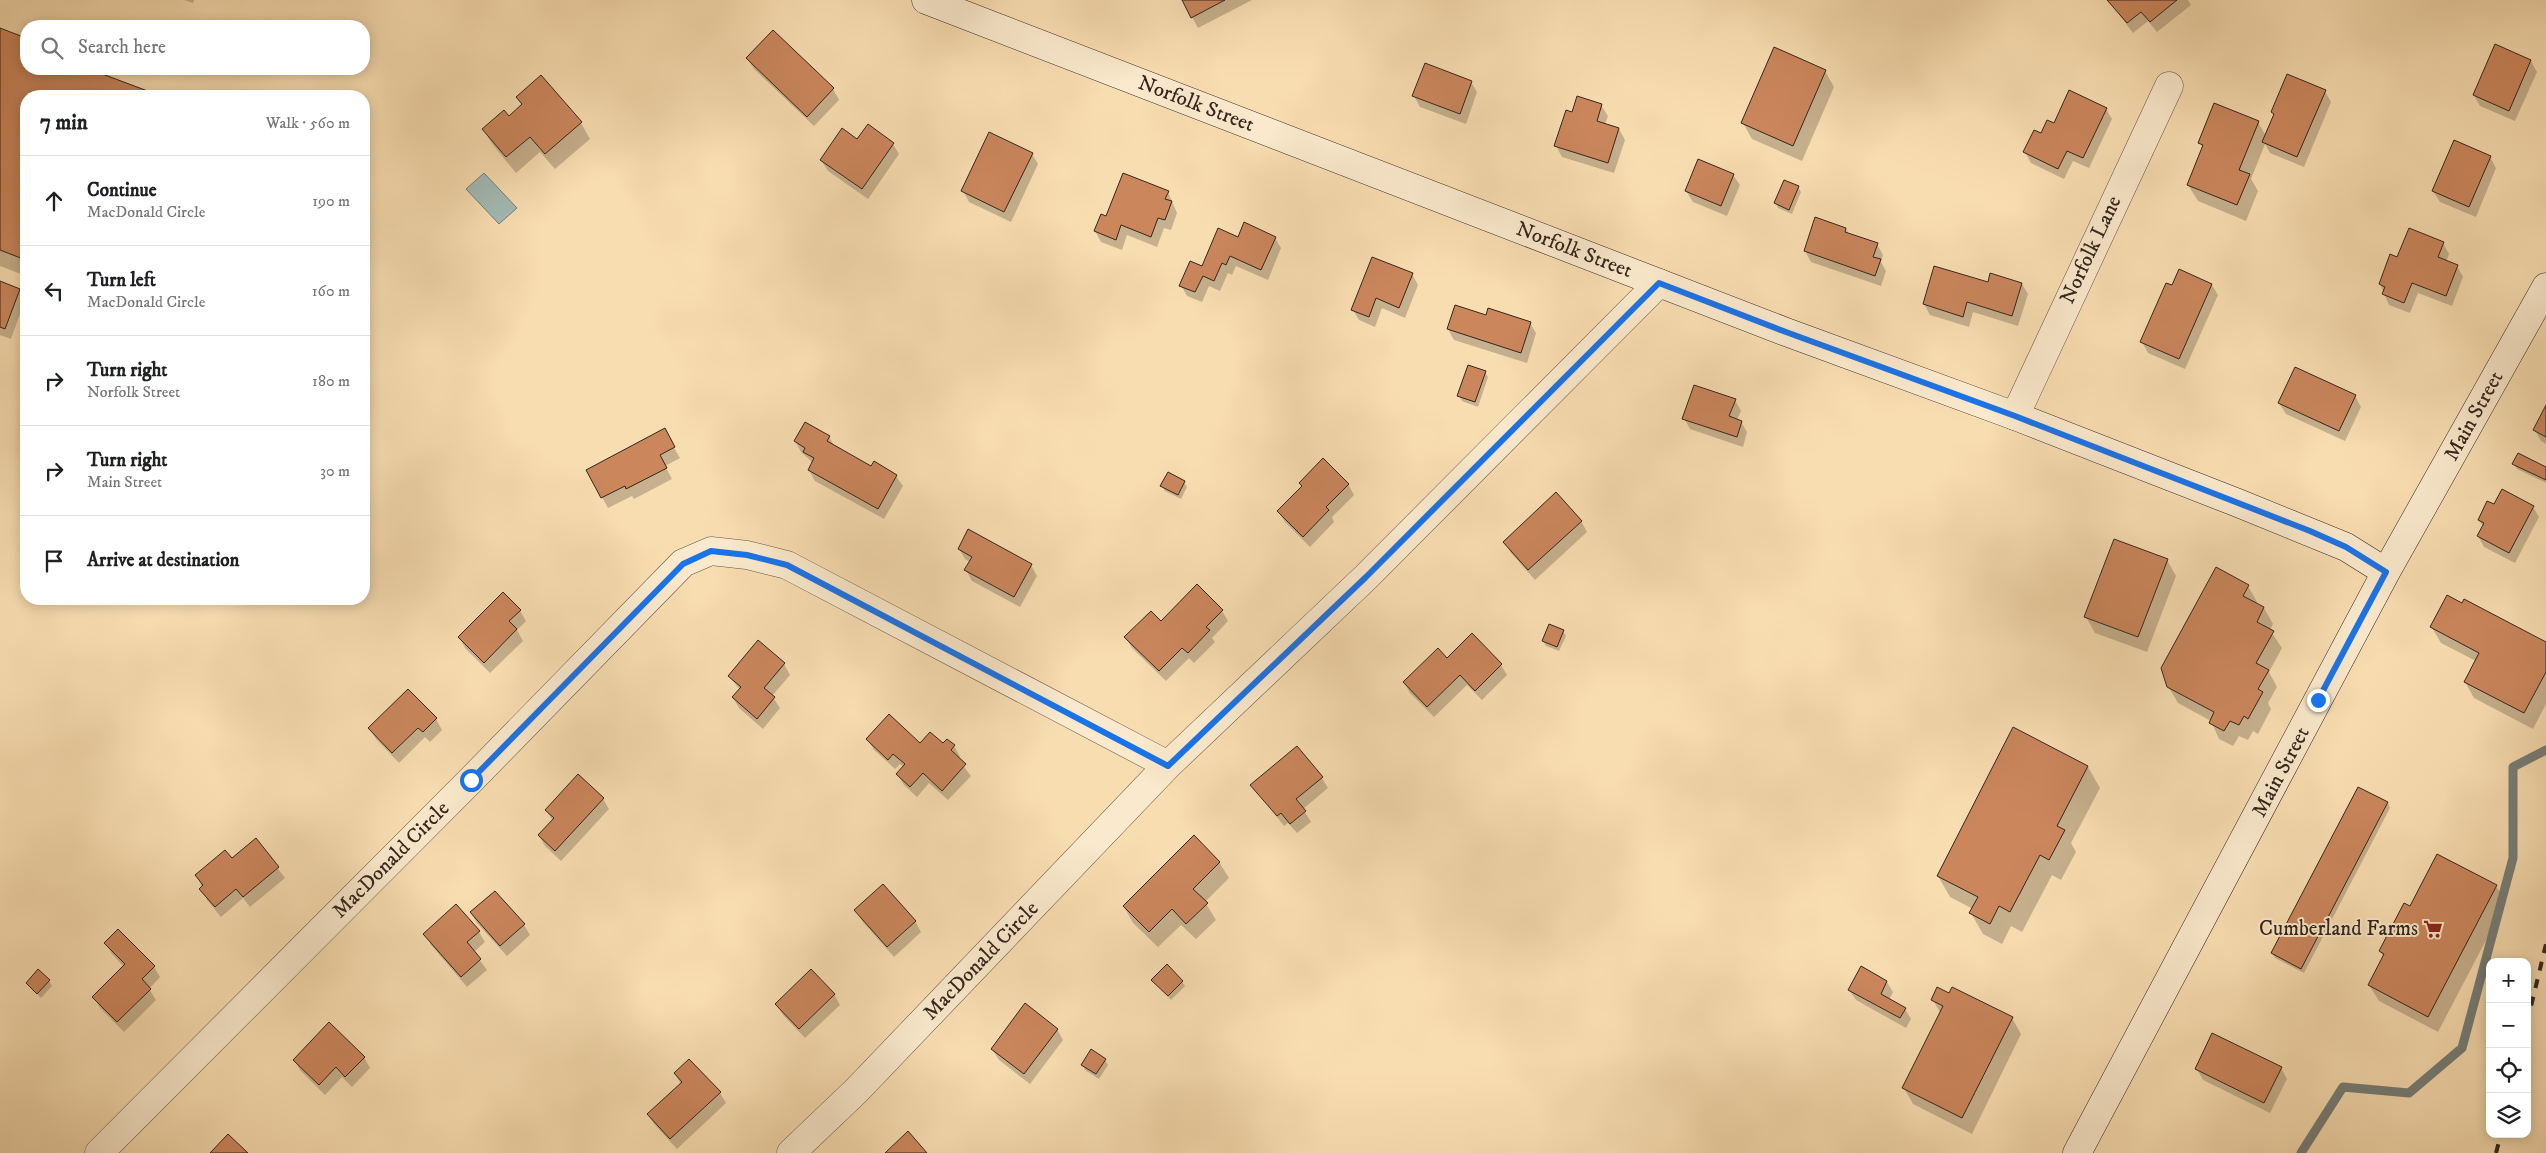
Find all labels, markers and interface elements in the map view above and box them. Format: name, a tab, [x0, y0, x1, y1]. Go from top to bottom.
search box	[20, 20, 370, 75]
icon: search	[38, 34, 66, 62]
text: Search here	[78, 36, 166, 59]
street label: Norfolk Street	[1134, 70, 1258, 138]
text: 7 min	[40, 110, 88, 136]
text: Walk · 560 m	[266, 113, 350, 133]
text: Continue	[87, 179, 157, 202]
icon: ahead	[40, 187, 68, 215]
text: 190 m	[312, 191, 350, 211]
street label: Norfolk Lane	[2055, 192, 2127, 308]
text: MacDonald Circle	[87, 202, 205, 222]
street label: Norfolk Street	[1512, 216, 1636, 284]
text: Turn left	[87, 269, 156, 292]
icon: left	[40, 277, 68, 305]
text: 160 m	[312, 281, 350, 301]
text: MacDonald Circle	[87, 292, 205, 312]
text: Turn right	[87, 359, 167, 382]
street label: Main Street	[2439, 366, 2509, 465]
icon: right	[40, 367, 68, 395]
text: 180 m	[312, 371, 350, 391]
text: Norfolk Street	[87, 382, 180, 402]
text: Turn right	[87, 449, 167, 472]
icon: right	[40, 457, 68, 485]
text: 30 m	[320, 461, 350, 481]
text: Main Street	[87, 472, 162, 492]
icon: arrive	[40, 547, 68, 575]
text: Arrive at destination	[87, 549, 239, 572]
route end	[2307, 689, 2330, 712]
street label: Main Street	[2246, 722, 2316, 822]
route start	[460, 769, 483, 792]
street label: MacDonald Circle	[327, 796, 455, 924]
street label: MacDonald Circle	[918, 896, 1044, 1026]
place label: Cumberland Farms	[2259, 916, 2418, 942]
supermarket icon: Cumberland Farms	[2422, 918, 2444, 940]
map controls	[2486, 958, 2531, 1138]
button: +	[2486, 958, 2531, 1003]
button: −	[2486, 1003, 2531, 1048]
button: locate	[2486, 1048, 2531, 1093]
button: layers	[2486, 1093, 2531, 1138]

